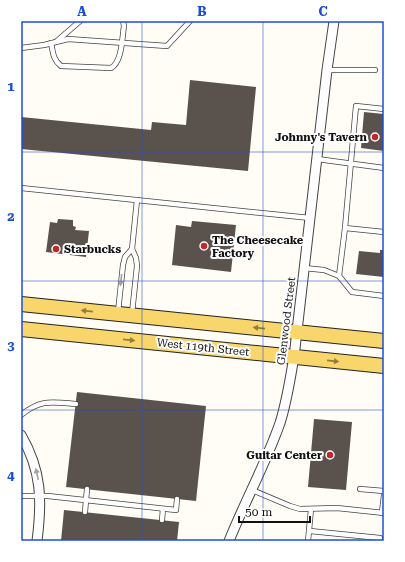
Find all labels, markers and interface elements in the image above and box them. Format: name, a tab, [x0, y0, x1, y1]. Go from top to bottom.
text: A	[77, 4, 87, 19]
text: B	[197, 4, 207, 19]
text: C	[318, 4, 328, 19]
text: 1	[7, 79, 15, 94]
place label: Johnny's Tavern	[275, 131, 368, 144]
marker: Johnny's Tavern	[370, 132, 380, 142]
text: 2	[7, 209, 15, 224]
place label: The Cheesecake Factory	[212, 234, 304, 260]
marker: The Cheesecake Factory	[199, 241, 209, 251]
place label: Starbucks	[64, 243, 121, 256]
marker: Starbucks	[51, 244, 61, 254]
one-way arrow	[118, 274, 124, 286]
street label: Glenwood Street	[275, 276, 298, 366]
one-way arrow	[81, 308, 94, 314]
one-way arrow	[253, 325, 265, 332]
one-way arrow	[123, 336, 135, 343]
street label: West 119th Street	[156, 336, 250, 359]
text: 3	[7, 338, 15, 353]
one-way arrow	[327, 358, 339, 364]
place label: Guitar Center	[246, 449, 322, 462]
marker: Guitar Center	[325, 450, 335, 460]
text: 4	[7, 468, 15, 483]
one-way arrow	[34, 468, 40, 481]
scale bar	[239, 498, 310, 524]
text: 50 m	[245, 505, 272, 519]

